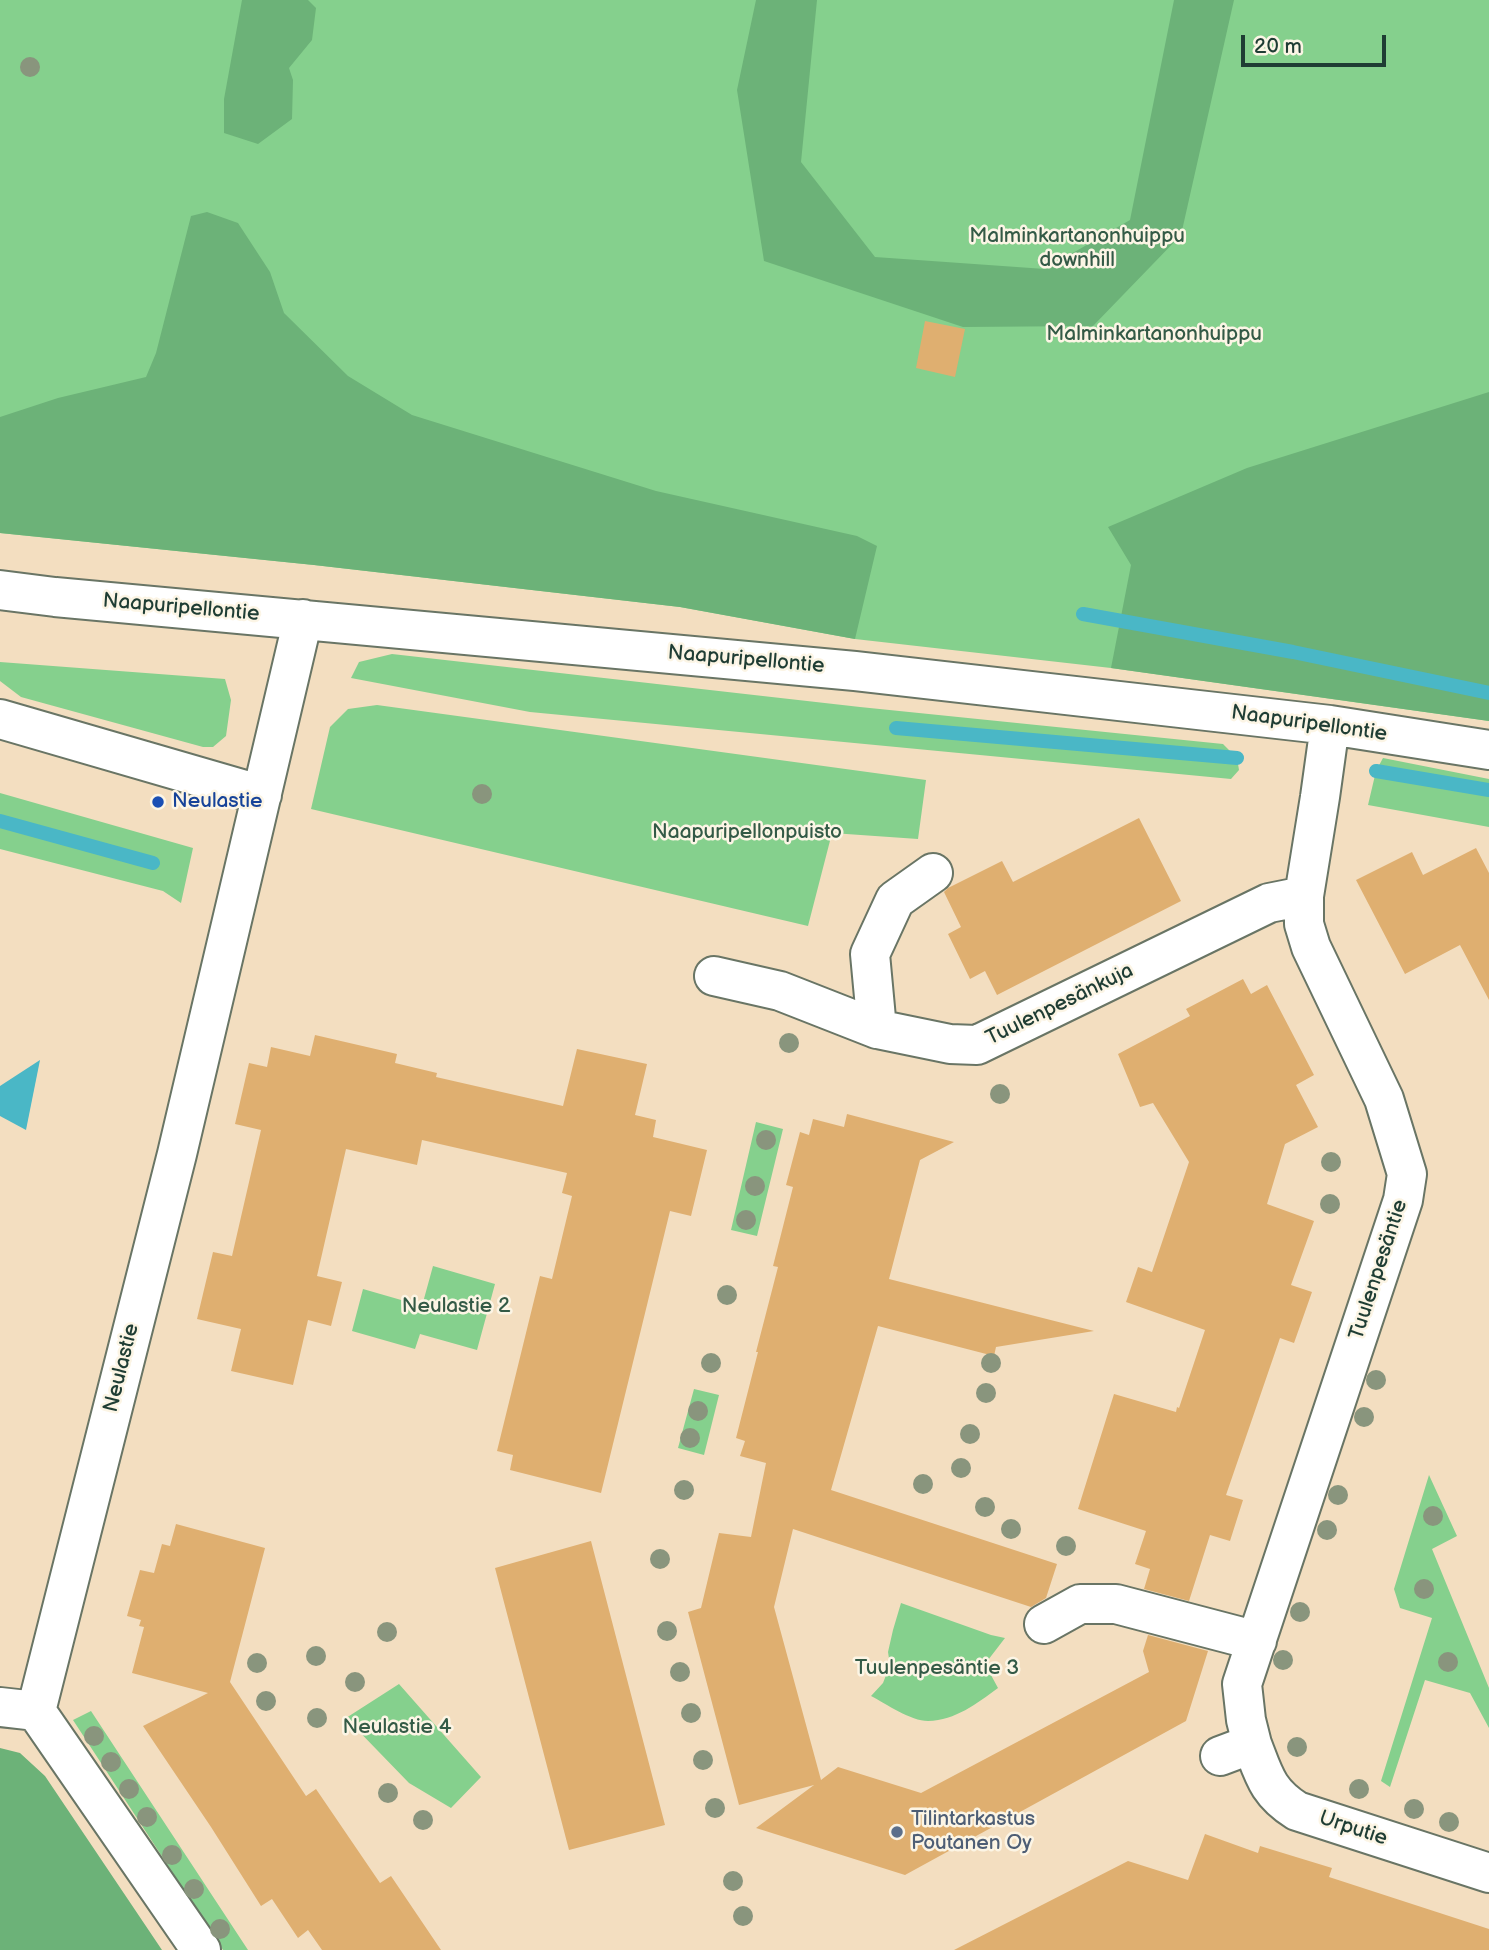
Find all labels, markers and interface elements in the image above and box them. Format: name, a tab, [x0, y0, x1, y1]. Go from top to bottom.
scale bar	[1244, 21, 1389, 65]
text: 20 m	[1254, 34, 1302, 59]
park label: Malminkartanonhuippu downhill	[969, 224, 1185, 274]
park label: Malminkartanonhuippu	[1046, 322, 1262, 348]
street label: Naapuripellontie	[102, 589, 260, 627]
street label: Naapuripellontie	[667, 641, 825, 679]
street label: Naapuripellontie	[1229, 701, 1389, 747]
place label: Neulastie	[172, 789, 263, 815]
marker: Neulastie	[150, 794, 166, 810]
park label: Naapuripellonpuisto	[652, 820, 842, 846]
street label: Tuulenpesänkuja	[982, 958, 1138, 1052]
street label: Tuulenpesäntie	[1344, 1197, 1414, 1343]
park label: Neulastie 2	[402, 1294, 510, 1320]
street label: Neulastie	[99, 1321, 145, 1415]
park label: Tuulenpesäntie 3	[855, 1656, 1019, 1682]
park label: Neulastie 4	[342, 1715, 452, 1741]
street label: Urputie	[1316, 1806, 1390, 1852]
place label: Tilintarkastus Poutanen Oy	[911, 1807, 1035, 1857]
marker: Tilintarkastus Poutanen Oy	[889, 1824, 905, 1840]

